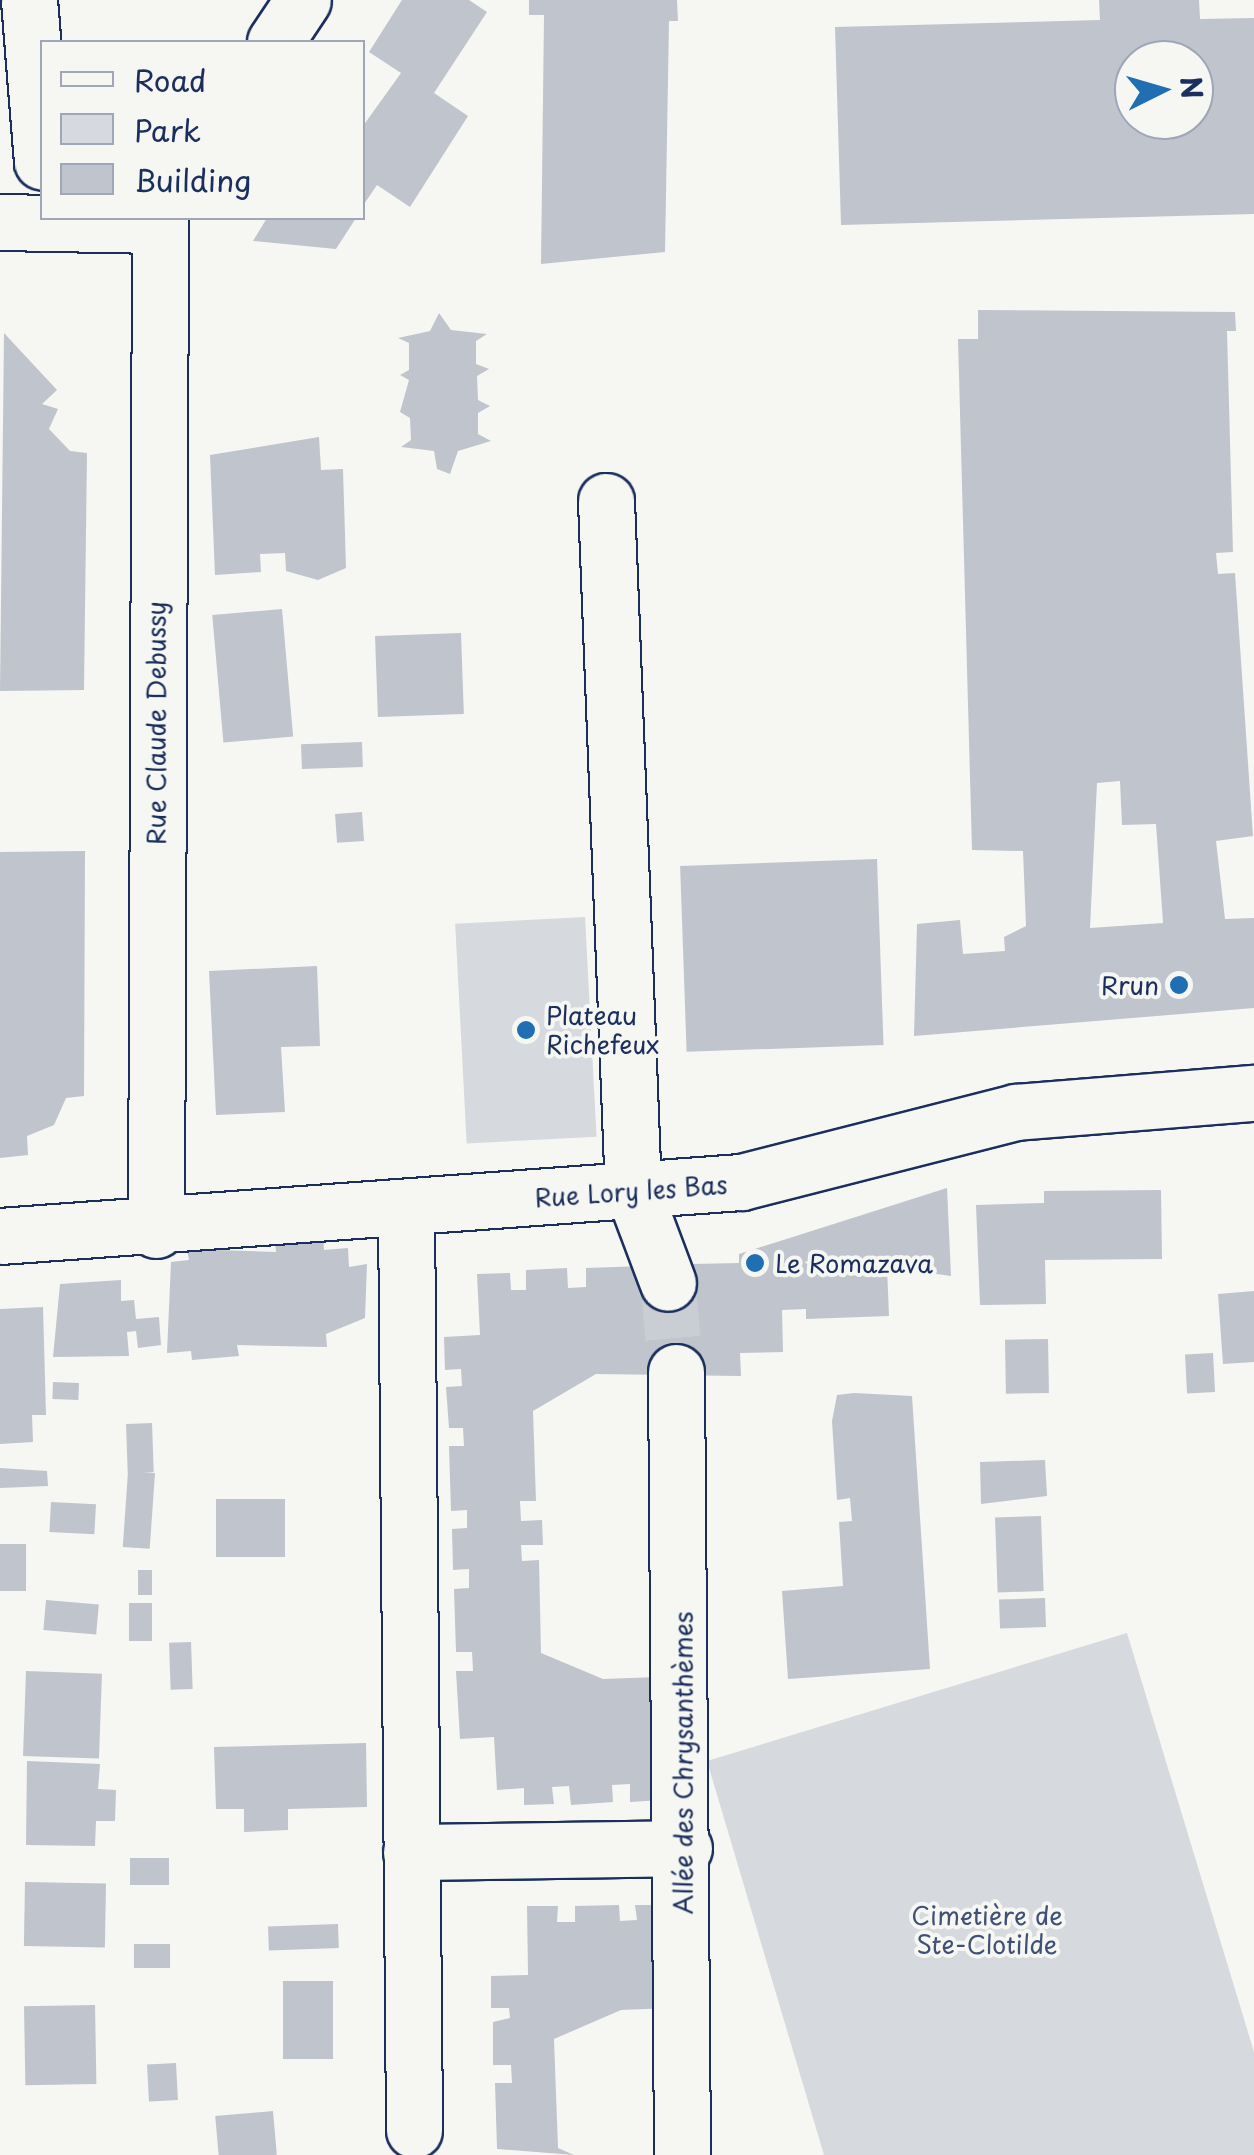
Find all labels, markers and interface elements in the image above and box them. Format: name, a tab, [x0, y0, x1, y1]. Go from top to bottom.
legend	[40, 40, 365, 220]
north arrow	[1114, 40, 1214, 140]
text: Road	[134, 57, 207, 102]
text: N	[1170, 75, 1215, 100]
text: Park	[134, 107, 201, 152]
text: Building	[134, 157, 251, 202]
street label: Rue Claude Debussy	[141, 600, 171, 846]
place label: Rrun	[1101, 970, 1159, 1000]
marker: Rrun	[1168, 974, 1190, 996]
place label: Plateau Richefeux	[546, 1001, 659, 1060]
marker: Plateau Richefeux	[515, 1019, 537, 1041]
street label: Rue Lory les Bas	[531, 1169, 731, 1213]
place label: Le Romazava	[775, 1248, 934, 1278]
marker: Le Romazava	[744, 1252, 766, 1274]
street label: Allée des Chrysanthèmes	[668, 1611, 698, 1915]
park label: Cimetière de Ste-Clotilde	[911, 1901, 1063, 1960]

